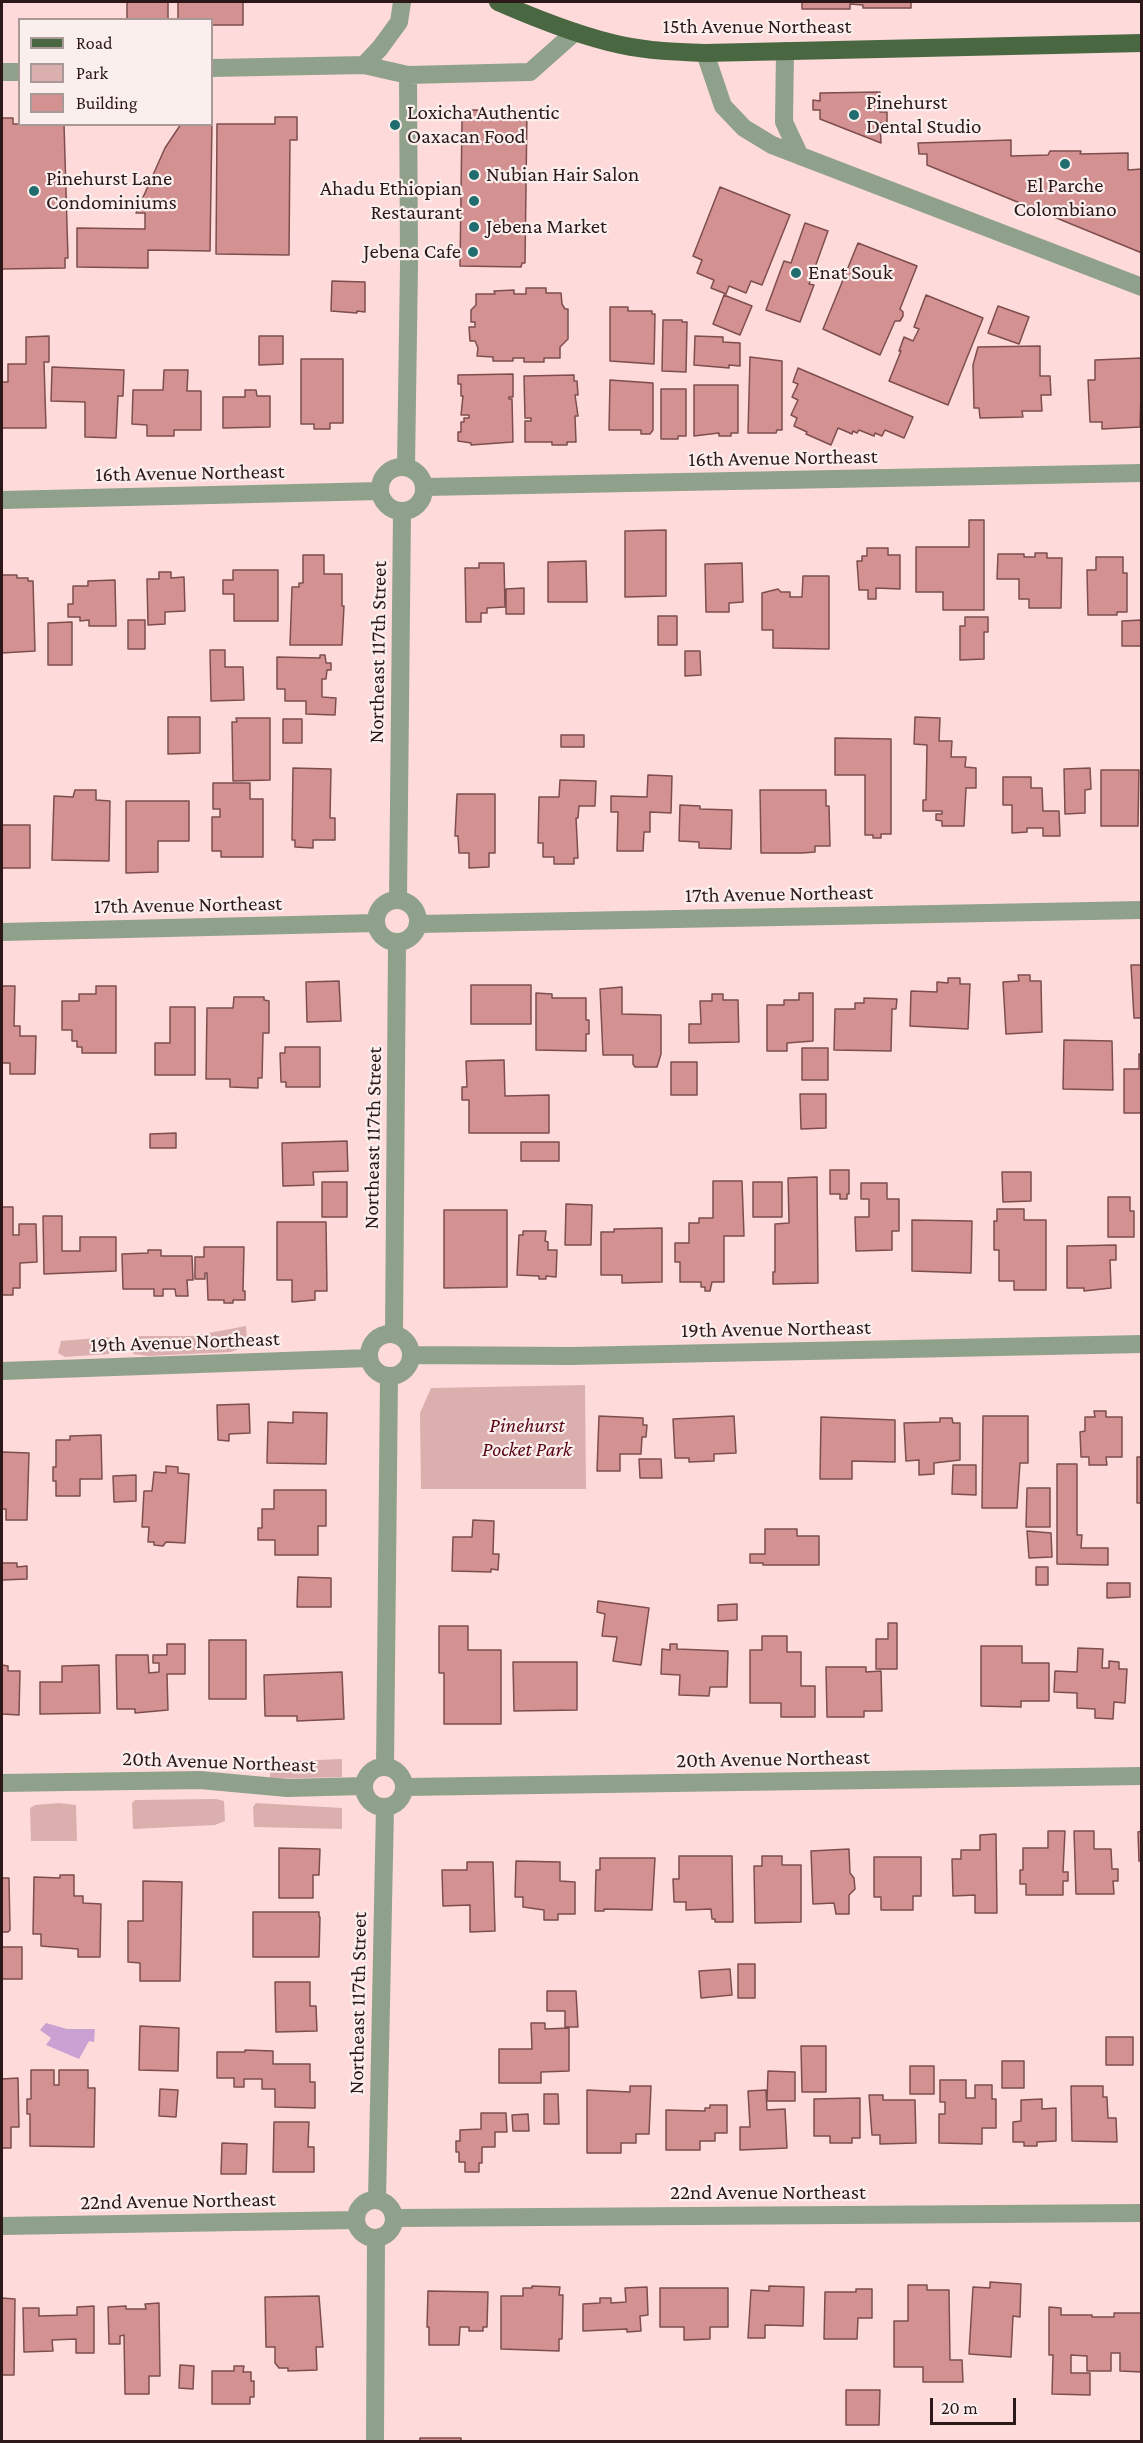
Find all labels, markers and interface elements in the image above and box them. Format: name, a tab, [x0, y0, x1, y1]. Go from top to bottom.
street label: 15th Avenue Northeast	[663, 14, 851, 40]
legend	[18, 18, 213, 126]
text: Road	[76, 33, 113, 53]
text: Park	[76, 63, 108, 83]
place label: Pinehurst Dental Studio	[866, 90, 981, 140]
text: Building	[76, 93, 137, 113]
place label: Loxicha Authentic Oaxacan Food	[407, 100, 559, 150]
marker: Pinehurst Dental Studio	[847, 108, 861, 122]
marker: Loxicha Authentic Oaxacan Food	[388, 118, 402, 132]
marker: El Parche Colombiano	[1058, 157, 1072, 171]
place label: Nubian Hair Salon	[486, 162, 639, 188]
place label: Pinehurst Lane Condominiums	[46, 166, 177, 216]
marker: Nubian Hair Salon	[467, 168, 481, 182]
place label: El Parche Colombiano	[1013, 173, 1117, 223]
place label: Ahadu Ethiopian Restaurant	[320, 176, 462, 226]
marker: Pinehurst Lane Condominiums	[27, 184, 41, 198]
marker: Ahadu Ethiopian Restaurant	[467, 194, 481, 208]
place label: Jebena Market	[486, 214, 607, 240]
marker: Jebena Market	[467, 220, 481, 234]
place label: Jebena Cafe	[363, 239, 461, 265]
marker: Jebena Cafe	[466, 245, 480, 259]
place label: Enat Souk	[808, 260, 893, 286]
marker: Enat Souk	[789, 266, 803, 280]
street label: 16th Avenue Northeast	[688, 444, 878, 472]
street label: 16th Avenue Northeast	[95, 459, 285, 487]
street label: Northeast 117th Street	[364, 560, 392, 744]
street label: 17th Avenue Northeast	[685, 880, 873, 908]
street label: 17th Avenue Northeast	[94, 891, 282, 919]
street label: Northeast 117th Street	[359, 1046, 387, 1230]
street label: 19th Avenue Northeast	[681, 1315, 871, 1343]
street label: 19th Avenue Northeast	[90, 1326, 280, 1358]
park label: Pinehurst Pocket Park	[482, 1413, 572, 1463]
street label: 20th Avenue Northeast	[676, 1745, 870, 1773]
street label: 20th Avenue Northeast	[122, 1746, 316, 1778]
street label: Northeast 117th Street	[344, 1911, 372, 2095]
street label: 22nd Avenue Northeast	[670, 2180, 866, 2206]
street label: 22nd Avenue Northeast	[80, 2187, 276, 2215]
scale bar	[933, 2386, 1018, 2424]
text: 20 m	[941, 2398, 978, 2418]

